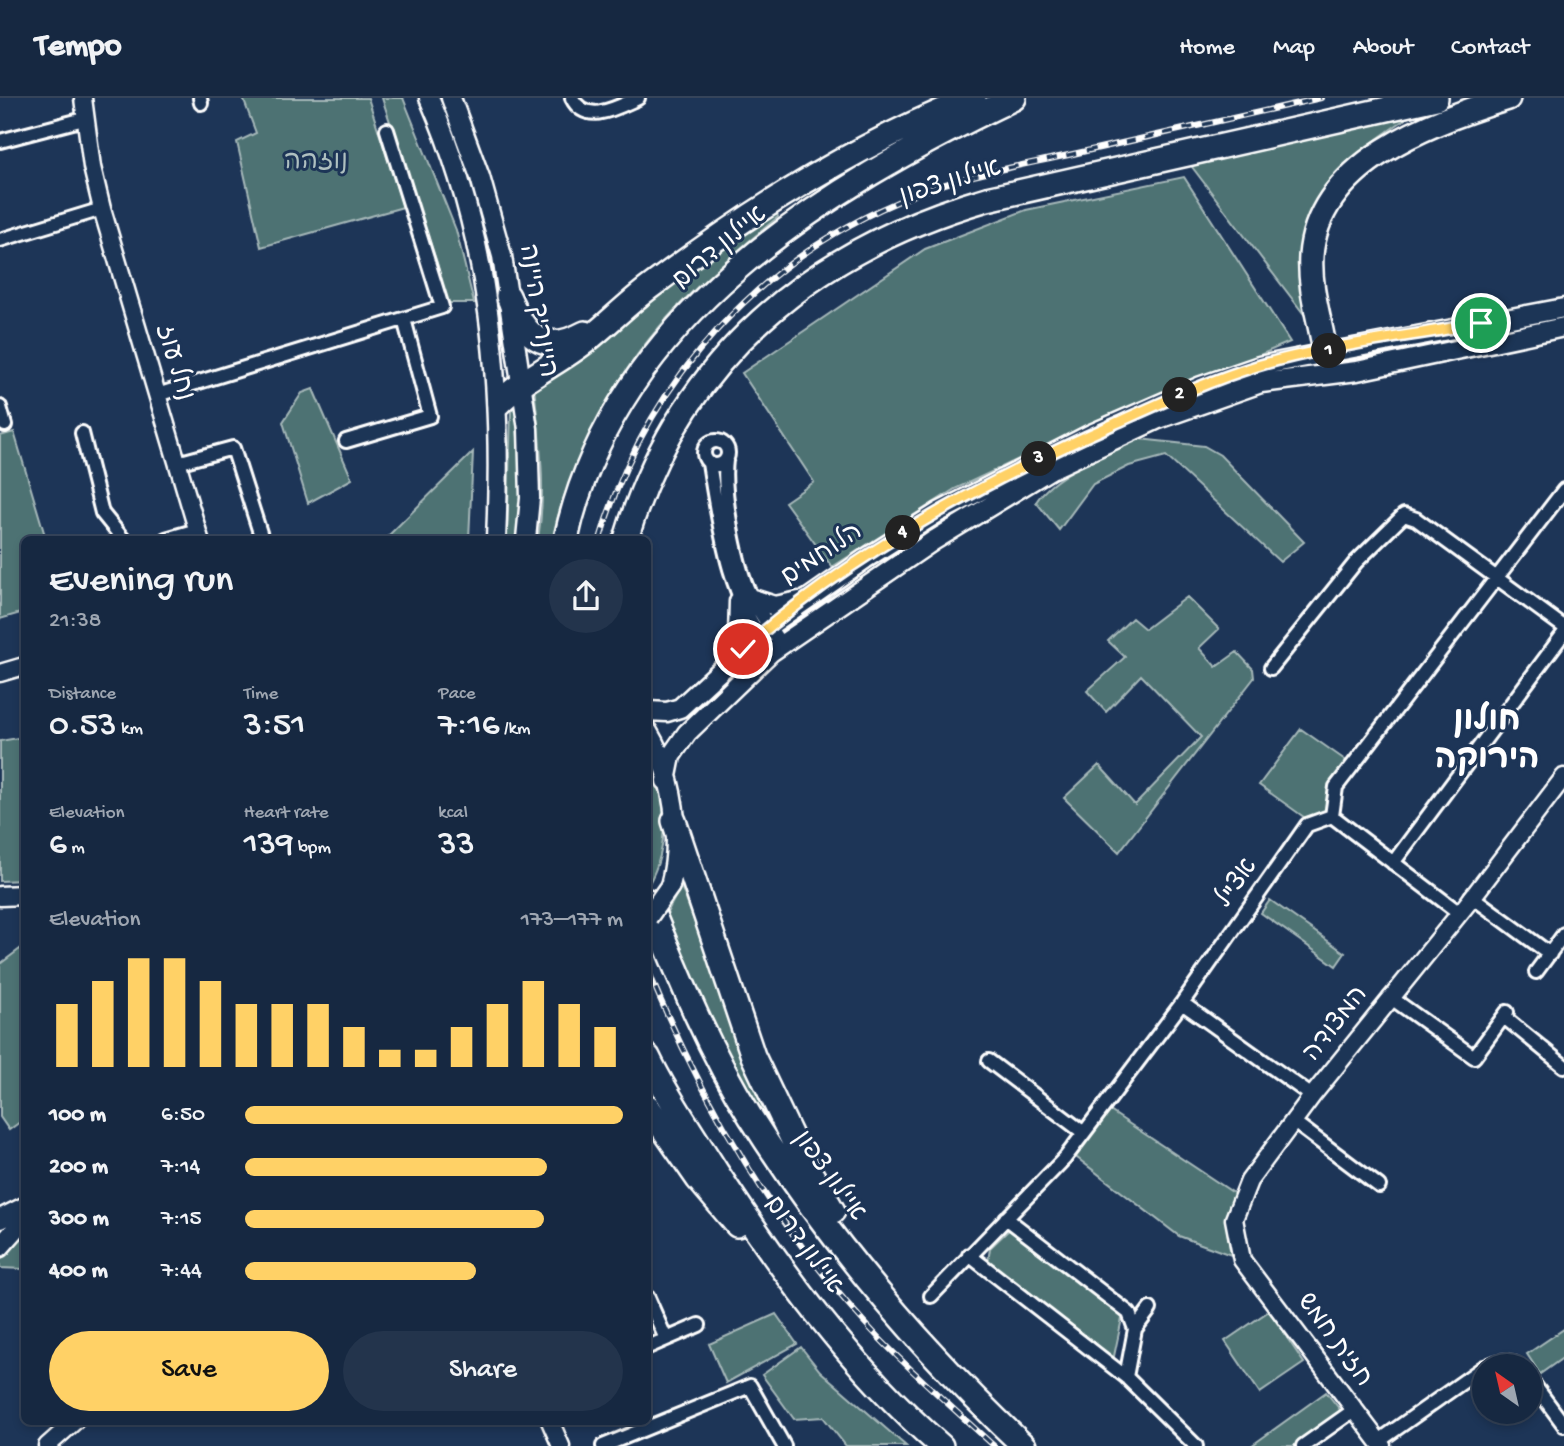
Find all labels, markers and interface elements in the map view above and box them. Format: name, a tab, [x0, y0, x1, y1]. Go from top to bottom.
text: Tempo	[35, 29, 122, 67]
text: Home	[1179, 34, 1235, 63]
text: Map	[1273, 34, 1315, 63]
text: About	[1353, 34, 1413, 63]
text: Contact	[1451, 34, 1529, 63]
park label: נוזהה	[284, 148, 348, 179]
street label: איילון צפון	[896, 152, 1005, 214]
street label: איילון דרום	[666, 199, 774, 297]
street label: היינריך היינה	[510, 242, 562, 380]
pin	[1451, 293, 1511, 353]
icon: arrive	[1462, 304, 1500, 342]
street label: נחל עוז	[147, 320, 201, 405]
pin: 1	[1312, 334, 1346, 368]
text: 1	[1325, 339, 1332, 362]
pin: 2	[1162, 378, 1198, 412]
text: 2	[1175, 383, 1184, 406]
pin: 3	[1021, 442, 1056, 476]
text: 3	[1034, 447, 1043, 470]
street label: הלוחמים	[775, 516, 870, 594]
pin: 4	[886, 516, 920, 550]
text: 4	[898, 521, 907, 544]
button: share	[549, 559, 623, 633]
text: Evening run	[49, 560, 233, 604]
text: 21:38	[49, 608, 101, 635]
pin	[713, 619, 773, 679]
icon: check	[724, 630, 762, 668]
text: Distance	[49, 683, 116, 706]
text: Time	[244, 683, 278, 706]
text: Pace	[438, 683, 476, 706]
district label: חולון הירוקה	[1435, 701, 1539, 780]
text: 0.53	[49, 706, 116, 747]
text: 3:51	[244, 706, 305, 747]
text: 7:16	[438, 706, 499, 747]
text: km	[116, 718, 143, 741]
text: /km	[499, 718, 530, 741]
text: Elevation	[49, 802, 125, 825]
text: Heart rate	[244, 802, 329, 825]
text: kcal	[438, 802, 468, 825]
text: 6	[49, 825, 67, 866]
text: 139	[244, 825, 294, 866]
text: 33	[438, 825, 475, 866]
text: m	[67, 837, 85, 860]
text: bpm	[294, 837, 331, 860]
street label: אצ"ל	[1208, 852, 1266, 915]
text: Elevation	[49, 907, 140, 934]
text: 173–177 m	[521, 907, 623, 934]
street label: המצודה	[1298, 981, 1376, 1069]
text: 100 m	[49, 1102, 106, 1129]
text: 6:50	[161, 1102, 205, 1129]
street label: איילון צפון	[785, 1124, 873, 1228]
text: 200 m	[49, 1154, 108, 1181]
text: 7:14	[161, 1154, 200, 1181]
street label: איילון דרום	[756, 1190, 849, 1301]
text: 300 m	[49, 1206, 109, 1233]
text: 7:15	[161, 1206, 202, 1233]
text: 400 m	[49, 1258, 108, 1285]
text: 7:44	[161, 1258, 202, 1285]
street label: חזית חמש	[1288, 1288, 1378, 1394]
button: Save	[49, 1331, 329, 1411]
button: Share	[343, 1331, 623, 1411]
north arrow	[1472, 1354, 1542, 1424]
map controls	[1472, 1354, 1542, 1424]

